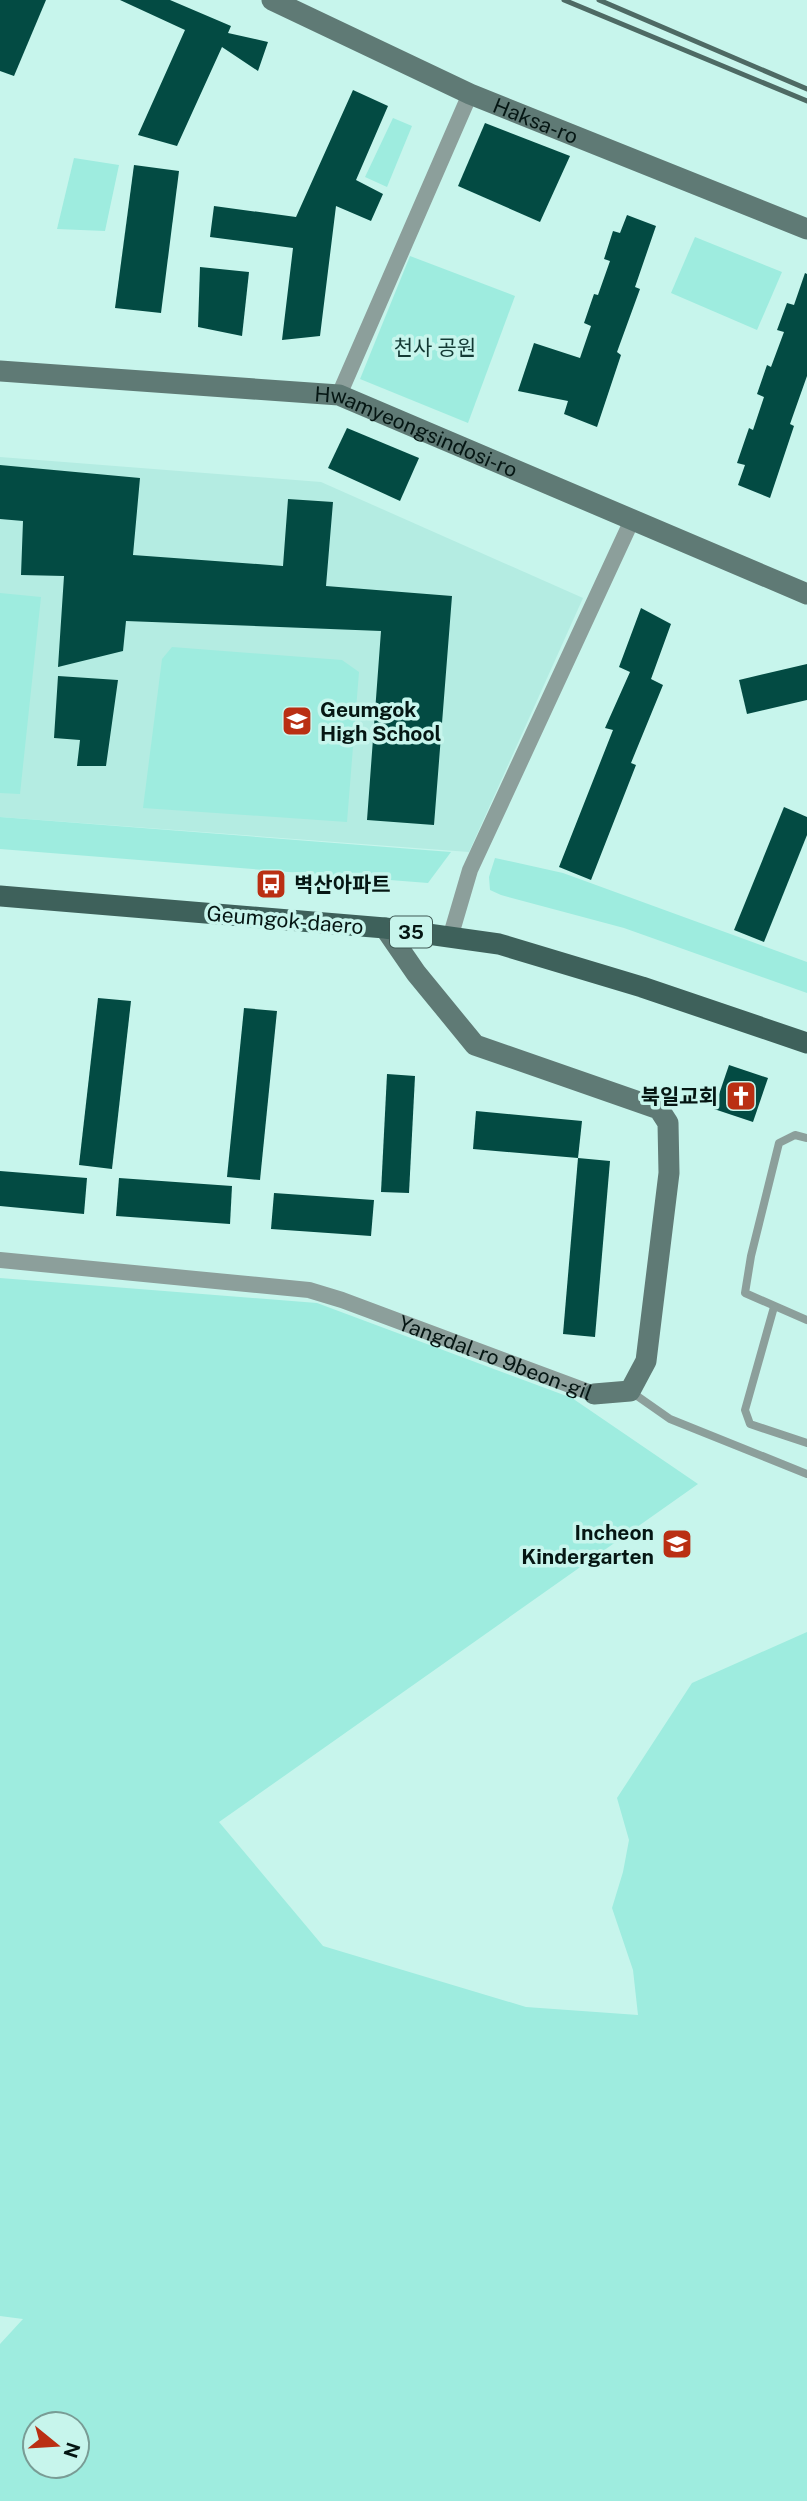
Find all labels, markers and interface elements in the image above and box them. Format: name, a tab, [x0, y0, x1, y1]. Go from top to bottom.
street label: Haksa-ro	[490, 92, 582, 149]
park label: 천사 공원	[394, 335, 476, 360]
street label: Hwamyeongsindosi-ro	[314, 381, 521, 482]
place label: Geumgok High School	[320, 697, 442, 746]
school or university icon: Geumgok High School	[280, 704, 314, 738]
bus stop icon: 벽산아파트	[254, 867, 288, 901]
place label: 벽산아파트	[294, 872, 391, 897]
street label: Geumgok-daero	[205, 901, 365, 939]
road number: 35	[390, 916, 432, 948]
church icon: 북일교회	[724, 1079, 758, 1113]
place label: 북일교회	[641, 1084, 718, 1109]
street label: Yangdal-ro 9beon-gil	[395, 1310, 596, 1405]
place label: Incheon Kindergarten	[521, 1520, 654, 1569]
school or university icon: Incheon Kindergarten	[660, 1527, 694, 1561]
north arrow	[21, 2410, 91, 2480]
text: N	[59, 2440, 85, 2461]

